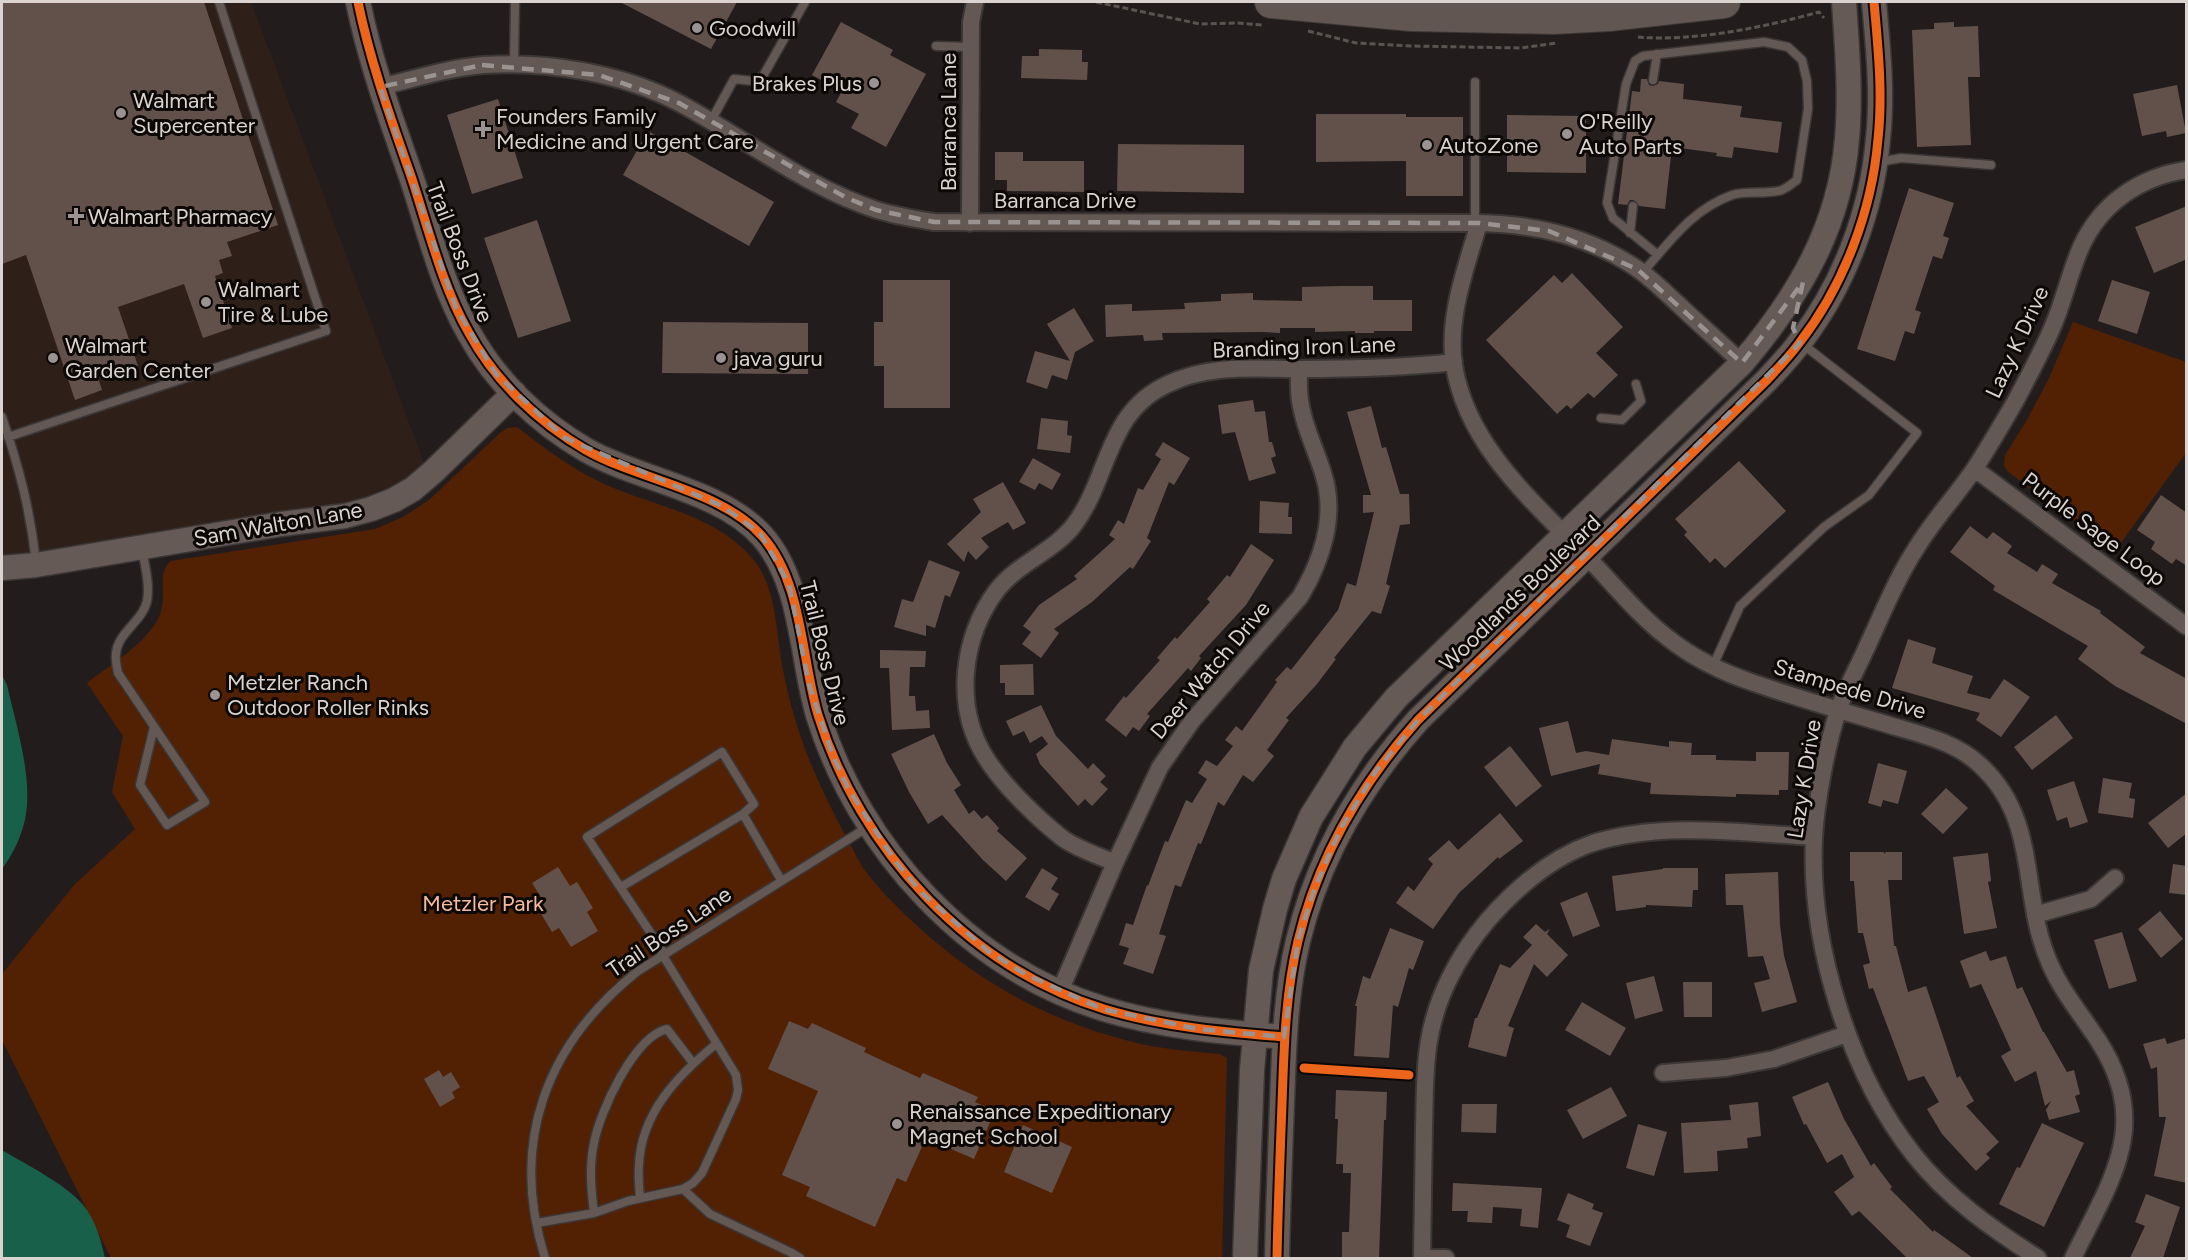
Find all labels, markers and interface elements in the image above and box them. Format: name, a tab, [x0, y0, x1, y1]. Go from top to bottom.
place label: Goodwill	[709, 15, 796, 42]
marker: Goodwill	[690, 21, 704, 35]
street label: Barranca Lane	[935, 53, 962, 191]
place label: Brakes Plus	[752, 70, 862, 97]
marker: Brakes Plus	[867, 76, 881, 90]
place label: Walmart Supercenter	[133, 87, 256, 139]
place label: Founders Family Medicine and Urgent Care	[496, 103, 754, 155]
marker: Walmart Supercenter	[114, 106, 128, 120]
place label: O'Reilly Auto Parts	[1579, 108, 1682, 160]
marker: Founders Family Medicine and Urgent Care	[474, 120, 492, 138]
marker: O'Reilly Auto Parts	[1560, 127, 1574, 141]
place label: AutoZone	[1439, 132, 1538, 159]
marker: AutoZone	[1420, 138, 1434, 152]
street label: Trail Boss Drive	[421, 178, 499, 326]
street label: Barranca Drive	[994, 187, 1136, 214]
place label: Walmart Pharmacy	[88, 203, 273, 230]
marker: Walmart Pharmacy	[69, 209, 83, 223]
place label: Walmart Tire & Lube	[218, 276, 328, 328]
street label: Lazy K Drive	[1979, 282, 2055, 402]
marker: Walmart Tire & Lube	[199, 295, 213, 309]
street label: Branding Iron Lane	[1212, 330, 1396, 364]
place label: Walmart Garden Center	[65, 332, 211, 384]
place label: java guru	[731, 345, 823, 372]
marker: Walmart Garden Center	[46, 351, 60, 365]
marker: java guru	[714, 351, 728, 365]
street label: Purple Sage Loop	[2017, 466, 2171, 592]
street label: Sam Walton Lane	[192, 496, 364, 552]
street label: Woodlands Boulevard	[1434, 509, 1606, 677]
street label: Trail Boss Drive	[794, 578, 856, 728]
street label: Deer Watch Drive	[1144, 595, 1276, 745]
street label: Stampede Drive	[1771, 653, 1929, 725]
place label: Metzler Ranch Outdoor Roller Rinks	[227, 669, 429, 721]
marker: Metzler Ranch Outdoor Roller Rinks	[208, 688, 222, 702]
street label: Lazy K Drive	[1781, 718, 1827, 840]
street label: Trail Boss Lane	[602, 880, 736, 984]
park label: Metzler Park	[422, 890, 544, 917]
place label: Renaissance Expeditionary Magnet School	[909, 1098, 1172, 1150]
marker: Renaissance Expeditionary Magnet School	[890, 1117, 904, 1131]

